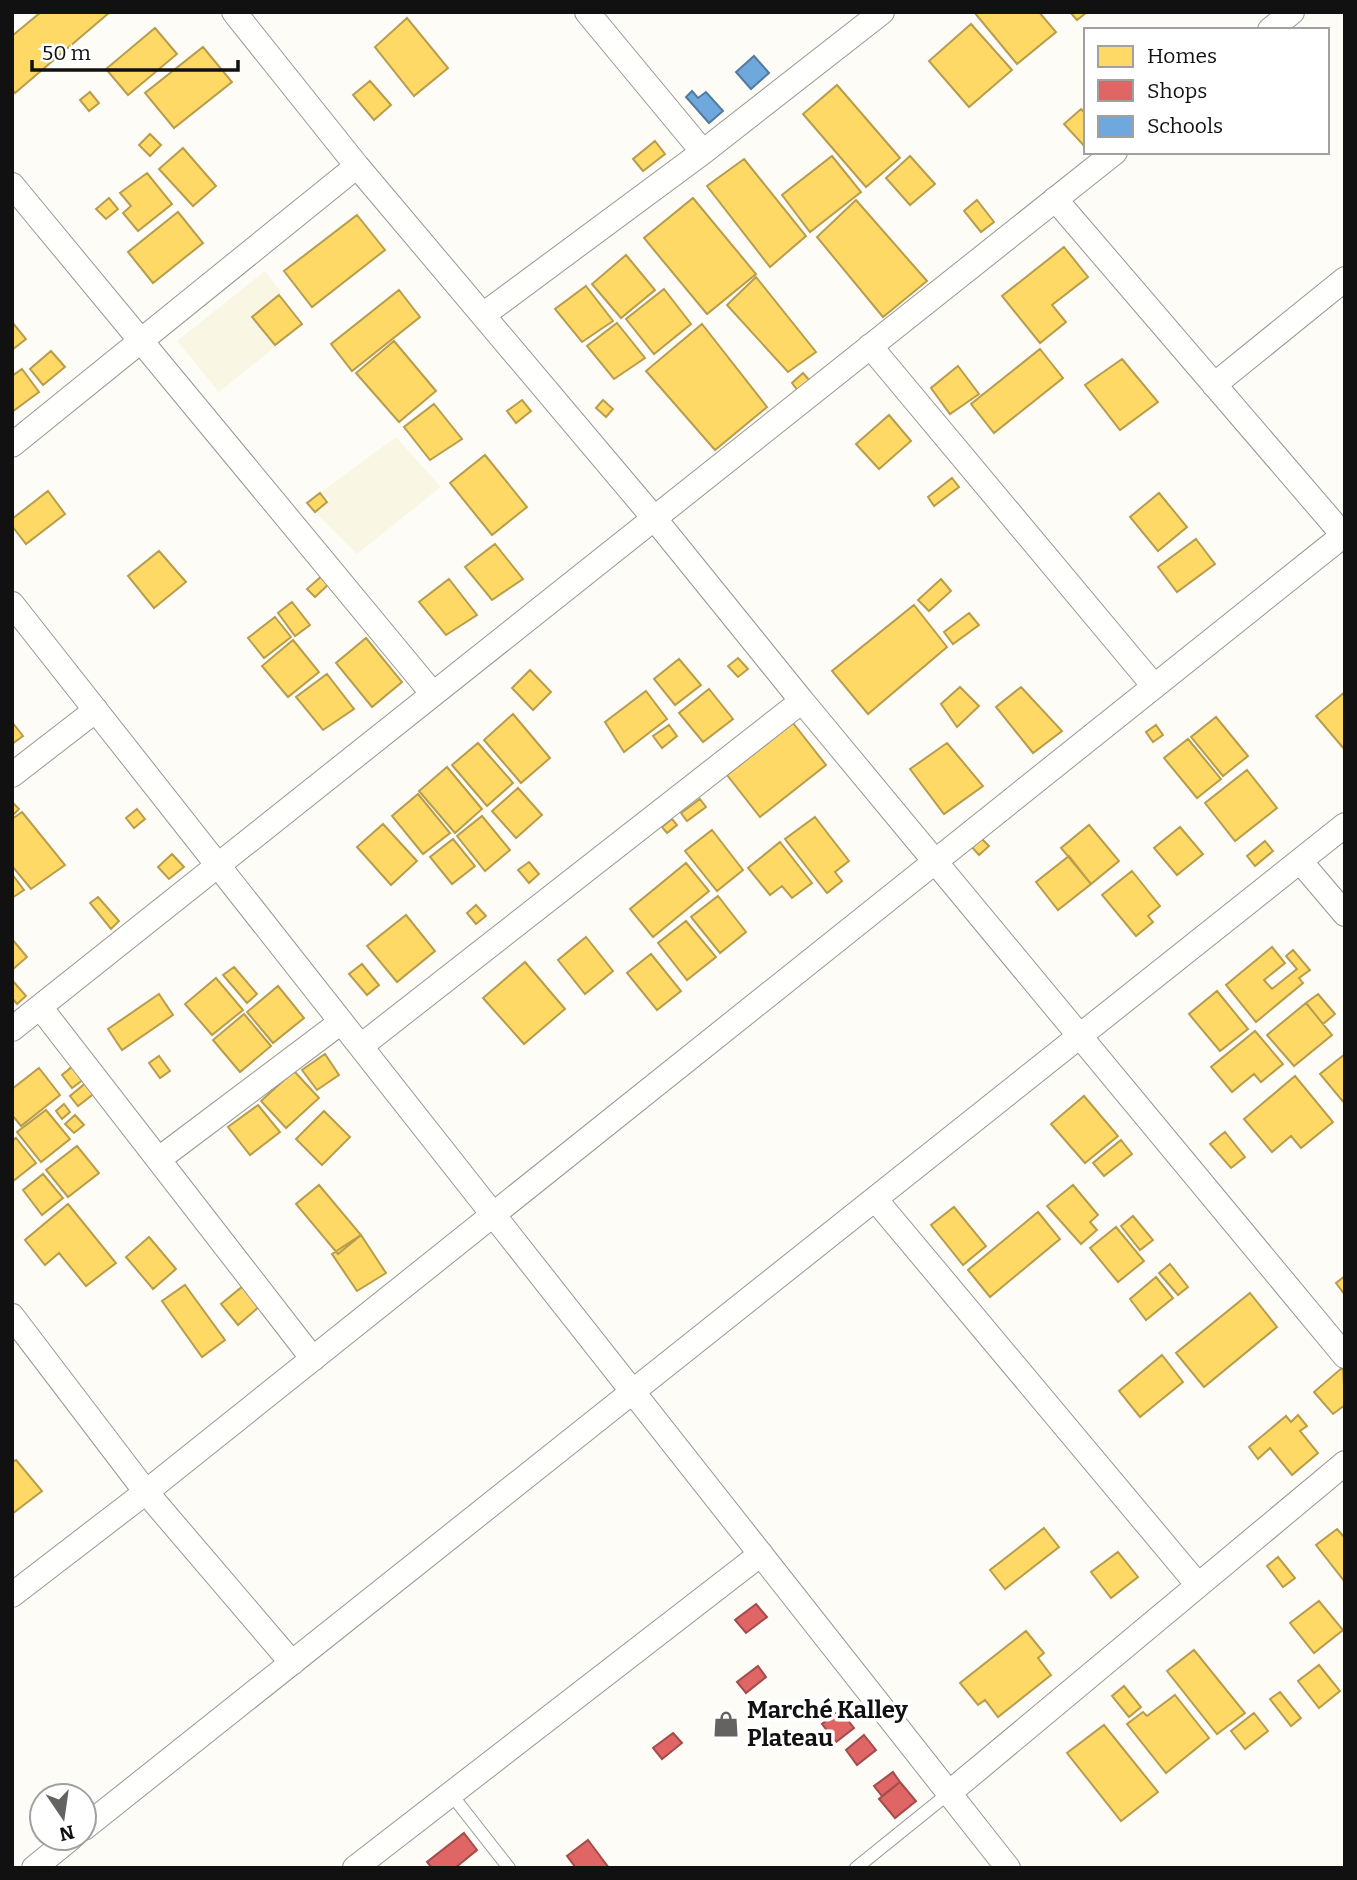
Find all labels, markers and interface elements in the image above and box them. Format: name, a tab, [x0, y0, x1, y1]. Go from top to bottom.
scale bar	[32, 28, 238, 72]
legend	[1084, 28, 1329, 154]
text: 50 m	[42, 40, 91, 66]
text: Homes	[1147, 43, 1217, 69]
text: Shops	[1147, 78, 1207, 104]
text: Schools	[1147, 113, 1223, 139]
place label: Marché Kalley Plateau	[747, 1696, 909, 1752]
shop icon: Marché Kalley Plateau	[711, 1709, 741, 1739]
north arrow	[28, 1782, 98, 1852]
text: N	[57, 1820, 76, 1846]

